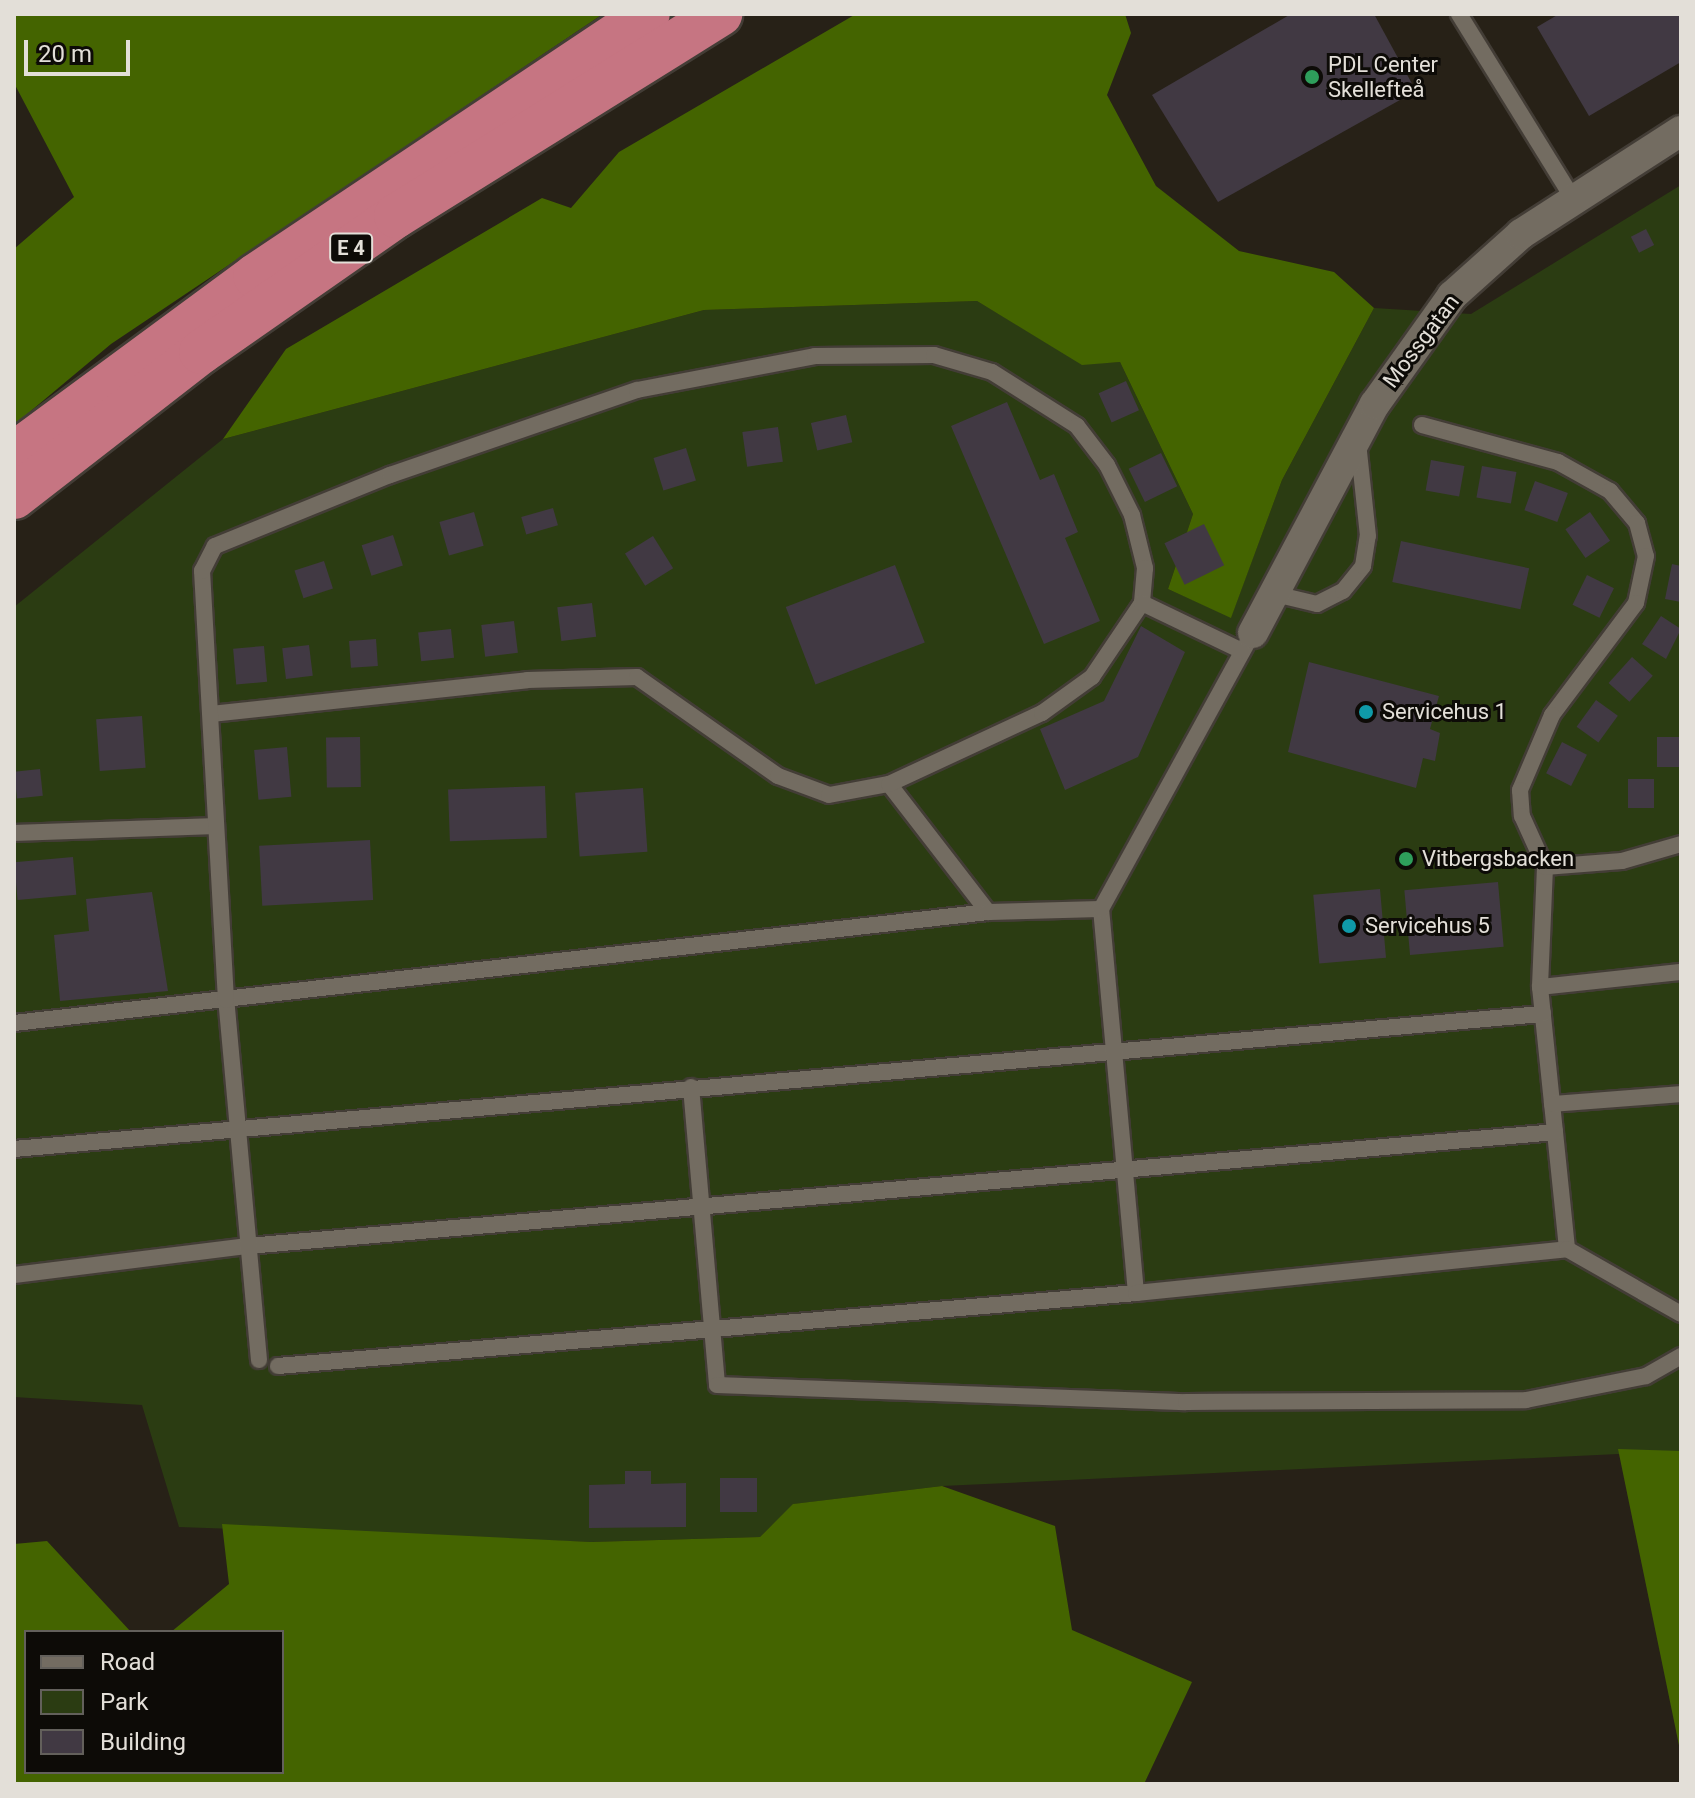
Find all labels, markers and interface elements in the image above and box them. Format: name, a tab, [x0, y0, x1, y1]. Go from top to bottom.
scale bar	[28, 24, 134, 74]
text: 20 m	[38, 40, 92, 68]
place label: PDL Center Skellefteå	[1328, 51, 1438, 102]
marker: PDL Center Skellefteå	[1303, 68, 1321, 86]
road number: E 4	[329, 232, 373, 264]
street label: Mossgatan	[1377, 289, 1465, 393]
place label: Servicehus 1	[1382, 699, 1507, 725]
marker: Servicehus 1	[1357, 703, 1375, 721]
place label: Vitbergsbacken	[1422, 846, 1574, 872]
marker: Vitbergsbacken	[1397, 850, 1415, 868]
place label: Servicehus 5	[1365, 913, 1490, 939]
marker: Servicehus 5	[1340, 917, 1358, 935]
legend	[24, 1630, 284, 1774]
text: Road	[100, 1648, 155, 1676]
text: Park	[100, 1688, 148, 1716]
text: Building	[100, 1728, 186, 1756]

